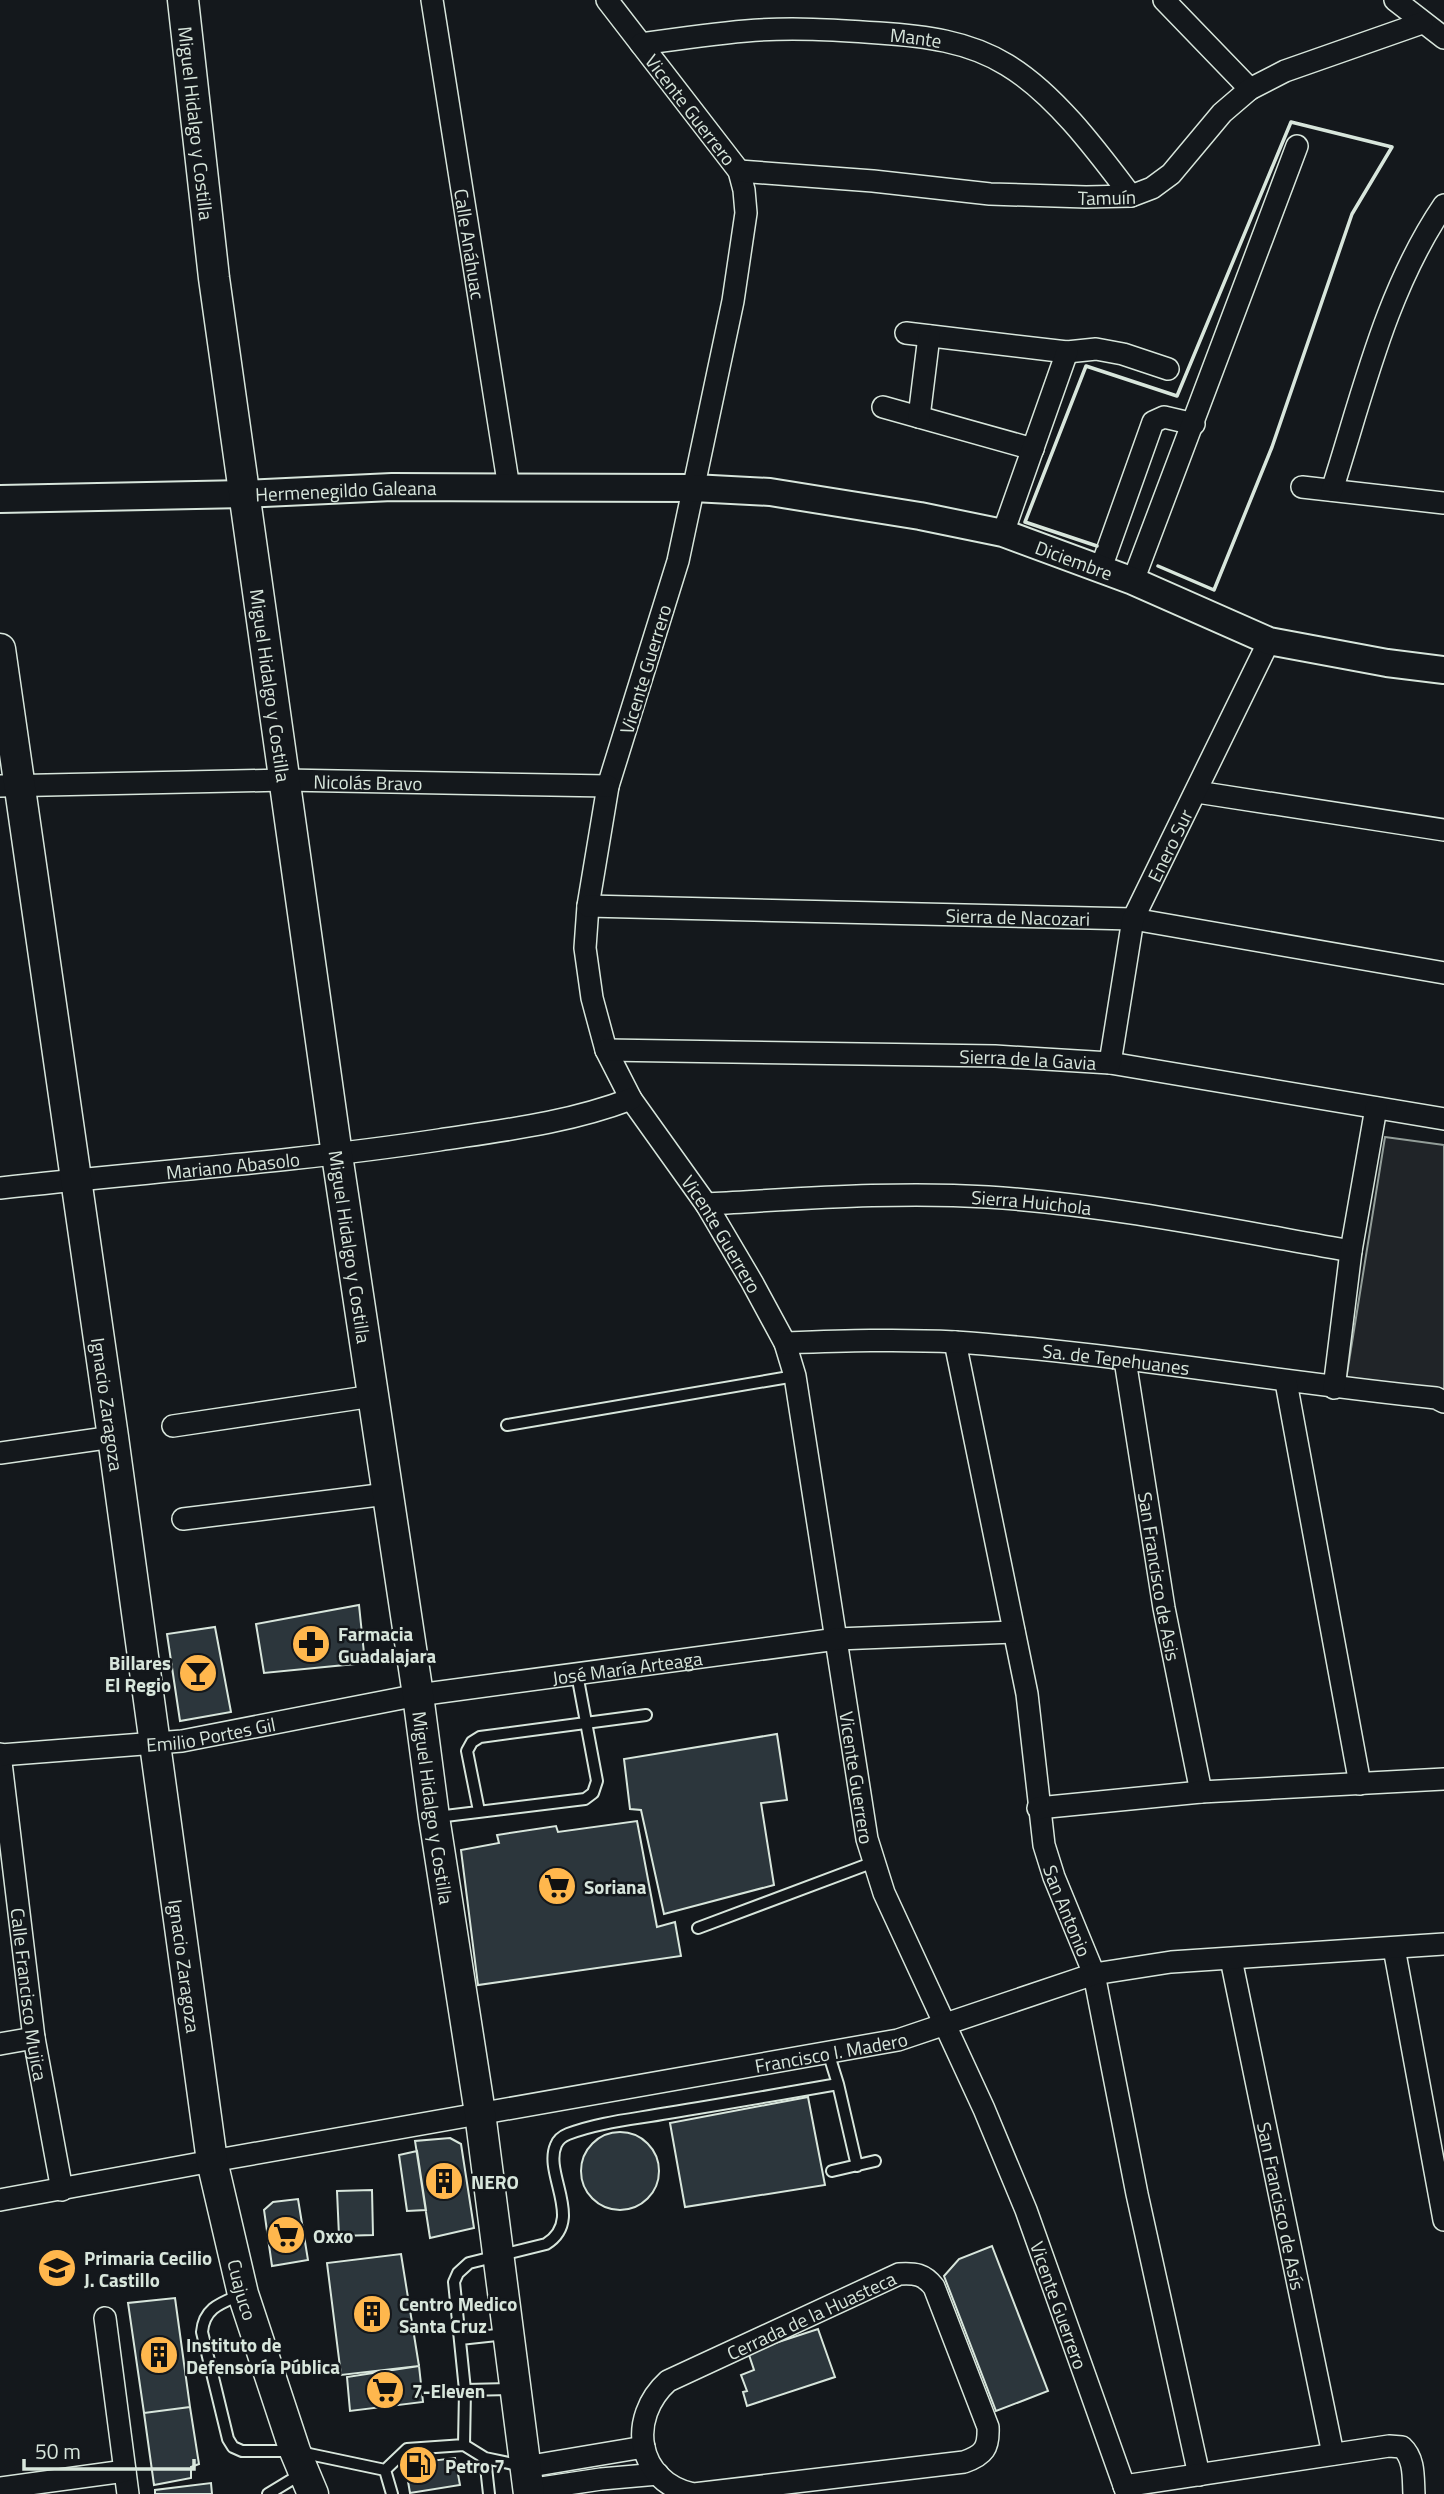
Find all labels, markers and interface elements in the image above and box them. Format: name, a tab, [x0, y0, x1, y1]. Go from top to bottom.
street label: Mante	[889, 19, 944, 55]
street label: Miguel Hidalgo y Costilla	[172, 25, 222, 222]
street label: Vicente Guerrero	[639, 47, 744, 171]
street label: Tamuín	[1077, 181, 1136, 212]
street label: Calle Anáhuac	[447, 187, 494, 301]
street label: Hermenegildo Galeana	[255, 472, 437, 508]
street label: Diciembre	[1032, 532, 1117, 587]
street label: Miguel Hidalgo y Costilla	[243, 587, 299, 784]
street label: Vicente Guerrero	[612, 601, 678, 737]
street label: Nicolás Bravo	[313, 766, 423, 797]
street label: Enero Sur	[1139, 803, 1199, 887]
street label: Sierra de Nacozari	[945, 900, 1090, 932]
street label: Sierra de la Gavia	[959, 1041, 1098, 1077]
street label: Mariano Abasolo	[165, 1143, 301, 1186]
street label: Miguel Hidalgo y Costilla	[322, 1148, 380, 1346]
street label: Vicente Guerrero	[675, 1168, 770, 1298]
street label: Sierra Huichola	[971, 1182, 1094, 1222]
street label: Sa. de Tepehuanes	[1041, 1335, 1192, 1382]
street label: Ignacio Zaragoza	[84, 1336, 132, 1473]
street label: San Francisco de Asis	[1131, 1490, 1189, 1663]
place label: Farmacia Guadalajara	[338, 1619, 437, 1670]
pharmacy icon: Farmacia Guadalajara	[290, 1623, 332, 1665]
street label: José María Arteaga	[550, 1643, 704, 1691]
place label: Billares El Regio	[105, 1648, 171, 1699]
bar icon: Billares El Regio	[177, 1652, 219, 1694]
street label: Emilio Portes Gil	[145, 1709, 278, 1758]
street label: Miguel Hidalgo y Costilla	[406, 1709, 462, 1907]
street label: Vicente Guerrero	[833, 1709, 882, 1846]
street label: San Antonio	[1037, 1861, 1100, 1961]
supermarket icon: Soriana	[536, 1865, 578, 1907]
place label: Soriana	[584, 1872, 647, 1901]
street label: Ignacio Zaragoza	[162, 1897, 209, 2035]
street label: Calle Francisco Mujica	[4, 1906, 56, 2084]
street label: Francisco I. Madero	[752, 2023, 911, 2080]
street label: San Francisco de Asís	[1250, 2119, 1313, 2293]
building icon: NERO	[423, 2160, 465, 2202]
place label: NERO	[471, 2167, 519, 2196]
supermarket icon: Oxxo	[265, 2214, 307, 2256]
place label: Oxxo	[313, 2221, 353, 2250]
street label: Vicente Guerrero	[1024, 2237, 1096, 2373]
place label: Primaria Cecilio J. Castillo	[84, 2243, 212, 2294]
school or university icon: Primaria Cecilio J. Castillo	[36, 2247, 78, 2289]
street label: Cuajuco	[221, 2256, 265, 2324]
street label: Cerrada de la Huasteca	[722, 2263, 901, 2367]
place label: Centro Medico Santa Cruz	[399, 2289, 517, 2340]
building icon: Centro Medico Santa Cruz	[351, 2293, 393, 2335]
place label: Instituto de Defensoría Pública	[186, 2330, 340, 2381]
building icon: Instituto de Defensoría Pública	[138, 2334, 180, 2376]
supermarket icon: 7-Eleven	[364, 2369, 406, 2411]
place label: 7-Eleven	[412, 2376, 485, 2405]
scale bar	[24, 2428, 194, 2472]
text: 50 m	[35, 2435, 81, 2467]
fuel station icon: Petro 7	[397, 2444, 439, 2486]
place label: Petro 7	[445, 2451, 505, 2480]

